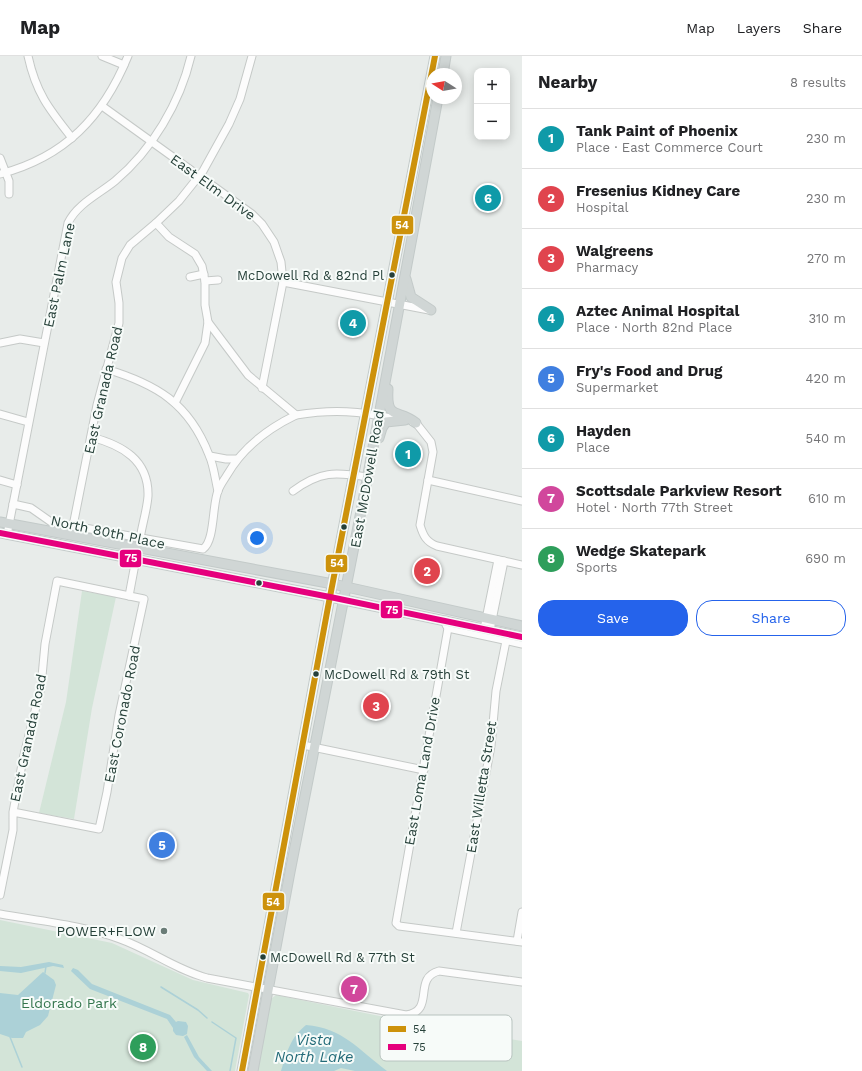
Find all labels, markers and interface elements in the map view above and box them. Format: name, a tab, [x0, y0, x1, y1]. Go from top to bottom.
text: Map	[20, 16, 60, 39]
text: Map	[686, 20, 715, 36]
text: Layers	[737, 20, 781, 36]
text: Share	[803, 20, 842, 36]
north arrow	[426, 68, 462, 104]
map controls	[474, 68, 510, 140]
button: +	[474, 68, 510, 104]
text: Nearby	[538, 72, 597, 92]
text: 8 results	[790, 75, 846, 90]
button: −	[474, 104, 510, 140]
text: Tank Paint of Phoenix	[576, 122, 738, 140]
text: 1	[548, 131, 554, 146]
text: 230 m	[806, 131, 846, 146]
text: Place · East Commerce Court	[576, 140, 763, 155]
street label: East Elm Drive	[167, 151, 259, 223]
text: Fresenius Kidney Care	[576, 182, 740, 200]
pin: 6	[475, 183, 501, 213]
text: 2	[547, 191, 555, 206]
text: 230 m	[806, 191, 846, 206]
text: Hospital	[576, 200, 628, 215]
line badge: 54	[391, 215, 414, 235]
text: 54	[395, 219, 409, 232]
street label: East Palm Lane	[40, 221, 78, 329]
text: Walgreens	[576, 242, 653, 260]
text: 3	[547, 251, 555, 266]
text: 270 m	[807, 251, 846, 266]
text: Pharmacy	[576, 260, 638, 275]
place label: McDowell Rd & 82nd Pl	[237, 268, 384, 283]
marker: McDowell Rd & 82nd Pl	[387, 270, 397, 280]
text: Aztec Animal Hospital	[576, 302, 739, 320]
pin: 4	[340, 308, 366, 338]
text: 4	[547, 311, 555, 326]
text: 310 m	[808, 311, 846, 326]
text: Place · North 82nd Place	[576, 320, 732, 335]
street label: East Granada Road	[81, 325, 125, 455]
text: Fry's Food and Drug	[576, 362, 722, 380]
text: 5	[547, 371, 555, 386]
text: 420 m	[806, 371, 846, 386]
text: Supermarket	[576, 380, 658, 395]
street label: East McDowell Road	[347, 409, 387, 549]
text: Hayden	[576, 422, 631, 440]
text: 6	[547, 431, 555, 446]
text: 540 m	[806, 431, 846, 446]
pin: 1	[395, 439, 421, 469]
text: Place	[576, 440, 610, 455]
text: Scottsdale Parkview Resort	[576, 482, 781, 500]
text: 7	[547, 491, 555, 506]
text: 610 m	[808, 491, 846, 506]
text: Hotel · North 77th Street	[576, 500, 733, 515]
street label: North 80th Place	[49, 512, 167, 552]
unlabelled marker	[339, 522, 349, 532]
your location	[247, 528, 267, 548]
text: Wedge Skatepark	[576, 542, 706, 560]
line badge: 75	[119, 549, 142, 568]
text: 8	[547, 551, 555, 566]
text: 690 m	[805, 551, 846, 566]
text: 75	[125, 552, 137, 565]
line badge: 54	[325, 554, 348, 573]
pin: 2	[414, 556, 440, 586]
text: 54	[330, 557, 344, 570]
text: Sports	[576, 560, 617, 575]
unlabelled marker	[254, 578, 264, 588]
line badge: 75	[380, 600, 403, 619]
button: Save	[538, 600, 688, 636]
button: Share	[696, 600, 846, 636]
text: 75	[386, 604, 398, 617]
street label: East Coronado Road	[101, 644, 143, 784]
place label: McDowell Rd & 79th St	[324, 667, 470, 682]
marker: McDowell Rd & 79th St	[311, 669, 321, 679]
street label: East Granada Road	[7, 673, 49, 803]
pin: 3	[363, 691, 389, 721]
street label: East Loma Land Drive	[401, 696, 443, 846]
street label: East Willetta Street	[463, 720, 499, 854]
pin: 5	[149, 830, 175, 860]
line badge: 54	[262, 892, 285, 911]
text: 54	[266, 896, 280, 909]
place label: POWER+FLOW	[57, 923, 156, 939]
marker: POWER+FLOW	[159, 926, 169, 936]
place label: McDowell Rd & 77th St	[270, 950, 415, 965]
marker: McDowell Rd & 77th St	[258, 952, 268, 962]
pin: 7	[341, 974, 367, 1004]
park label: Eldorado Park	[21, 995, 117, 1011]
legend	[380, 1015, 512, 1061]
text: 54	[413, 1023, 426, 1036]
water label: Vista North Lake	[274, 1031, 354, 1066]
pin: 8	[130, 1032, 156, 1062]
text: 75	[413, 1041, 426, 1054]

